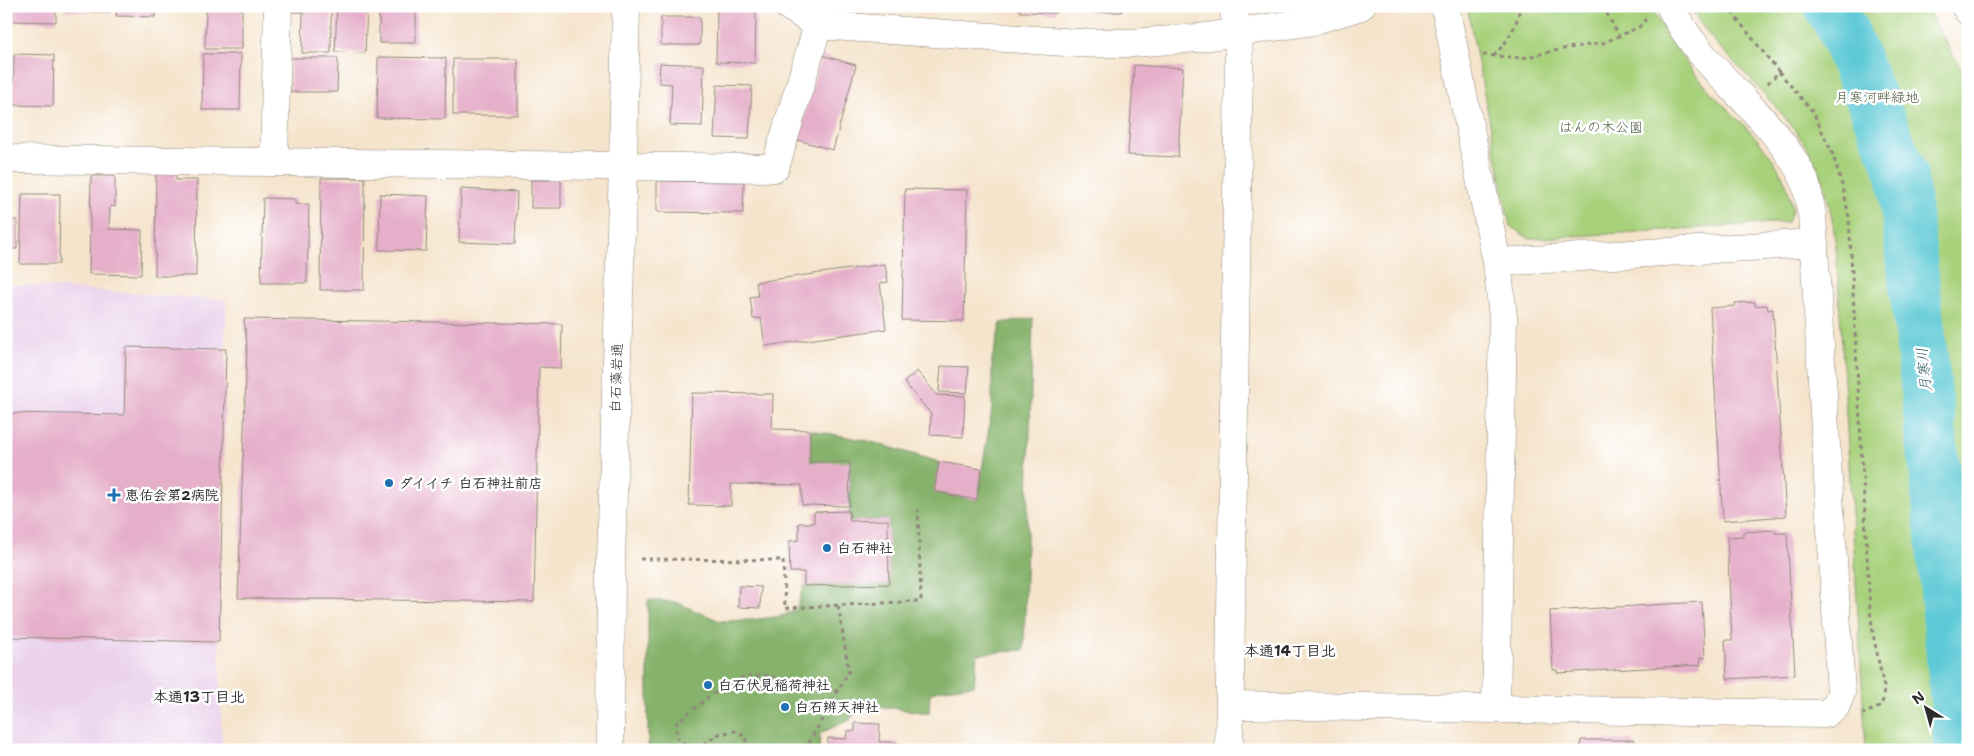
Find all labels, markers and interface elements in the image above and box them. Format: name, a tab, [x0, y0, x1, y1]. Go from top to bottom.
park label: 月寒河畔緑地	[1835, 88, 1919, 106]
park label: はんの木公園	[1559, 118, 1643, 136]
street label: 白石藻岩通	[606, 343, 626, 413]
water label: 月寒川	[1912, 347, 1936, 393]
place label: ダイイチ 白石神社前店	[399, 474, 542, 492]
marker: ダイイチ 白石神社前店	[383, 477, 395, 489]
place label: 恵佑会第2病院	[125, 486, 219, 504]
marker: 恵佑会第2病院	[107, 488, 121, 502]
place label: 白石神社	[837, 539, 893, 557]
marker: 白石神社	[821, 542, 833, 554]
district label: 本通14丁目北	[1244, 641, 1336, 661]
place label: 白石伏見稲荷神社	[718, 676, 830, 694]
marker: 白石伏見稲荷神社	[702, 679, 714, 691]
north arrow	[1902, 684, 1952, 734]
district label: 本通13丁目北	[153, 687, 245, 707]
text: N	[1908, 687, 1928, 708]
place label: 白石辨天神社	[795, 698, 879, 716]
marker: 白石辨天神社	[779, 701, 791, 713]

